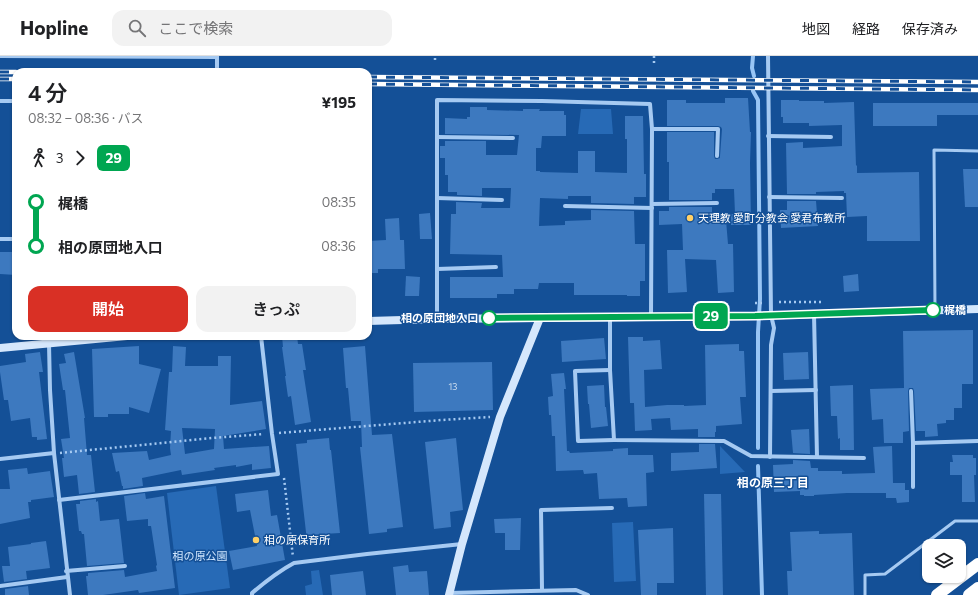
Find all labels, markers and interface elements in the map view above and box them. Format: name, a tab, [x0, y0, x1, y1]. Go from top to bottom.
search box	[112, 10, 392, 46]
text: Hopline	[20, 16, 88, 39]
icon: search	[126, 17, 148, 39]
text: ここで検索	[158, 19, 233, 37]
text: 地図	[802, 20, 830, 37]
text: 経路	[852, 20, 880, 37]
text: 保存済み	[902, 20, 958, 37]
text: 4 分	[28, 79, 68, 106]
text: ¥195	[322, 93, 356, 111]
text: 08:32 – 08:36 · バス	[28, 110, 143, 126]
icon: walk	[28, 147, 50, 169]
icon: forward	[69, 147, 91, 169]
text: 29	[105, 149, 122, 166]
text: 3	[56, 150, 63, 166]
text: 梶橋	[58, 194, 88, 212]
text: 08:35	[322, 194, 356, 210]
place label: 天理教 愛町分教会 愛君布教所	[698, 211, 846, 224]
marker: 天理教 愛町分教会 愛君布教所	[685, 213, 695, 223]
text: 相の原団地入口	[58, 238, 163, 256]
text: 08:36	[321, 238, 356, 254]
button: 開始	[28, 286, 188, 332]
button: きっぷ	[196, 286, 356, 332]
marker: 梶橋	[925, 302, 941, 318]
line badge: 29	[693, 303, 729, 329]
place label: 梶橋	[944, 303, 966, 316]
text: 29	[703, 307, 719, 324]
marker: 相の原団地入口	[481, 310, 497, 326]
place label: 相の原団地入口	[401, 311, 478, 324]
house number: 13	[449, 381, 457, 392]
district label: 相の原三丁目	[737, 475, 809, 489]
place label: 相の原保育所	[264, 533, 331, 546]
marker: 相の原保育所	[251, 535, 261, 545]
map controls	[922, 539, 966, 583]
button: layers	[922, 539, 966, 583]
park label: 相の原公園	[173, 549, 228, 562]

